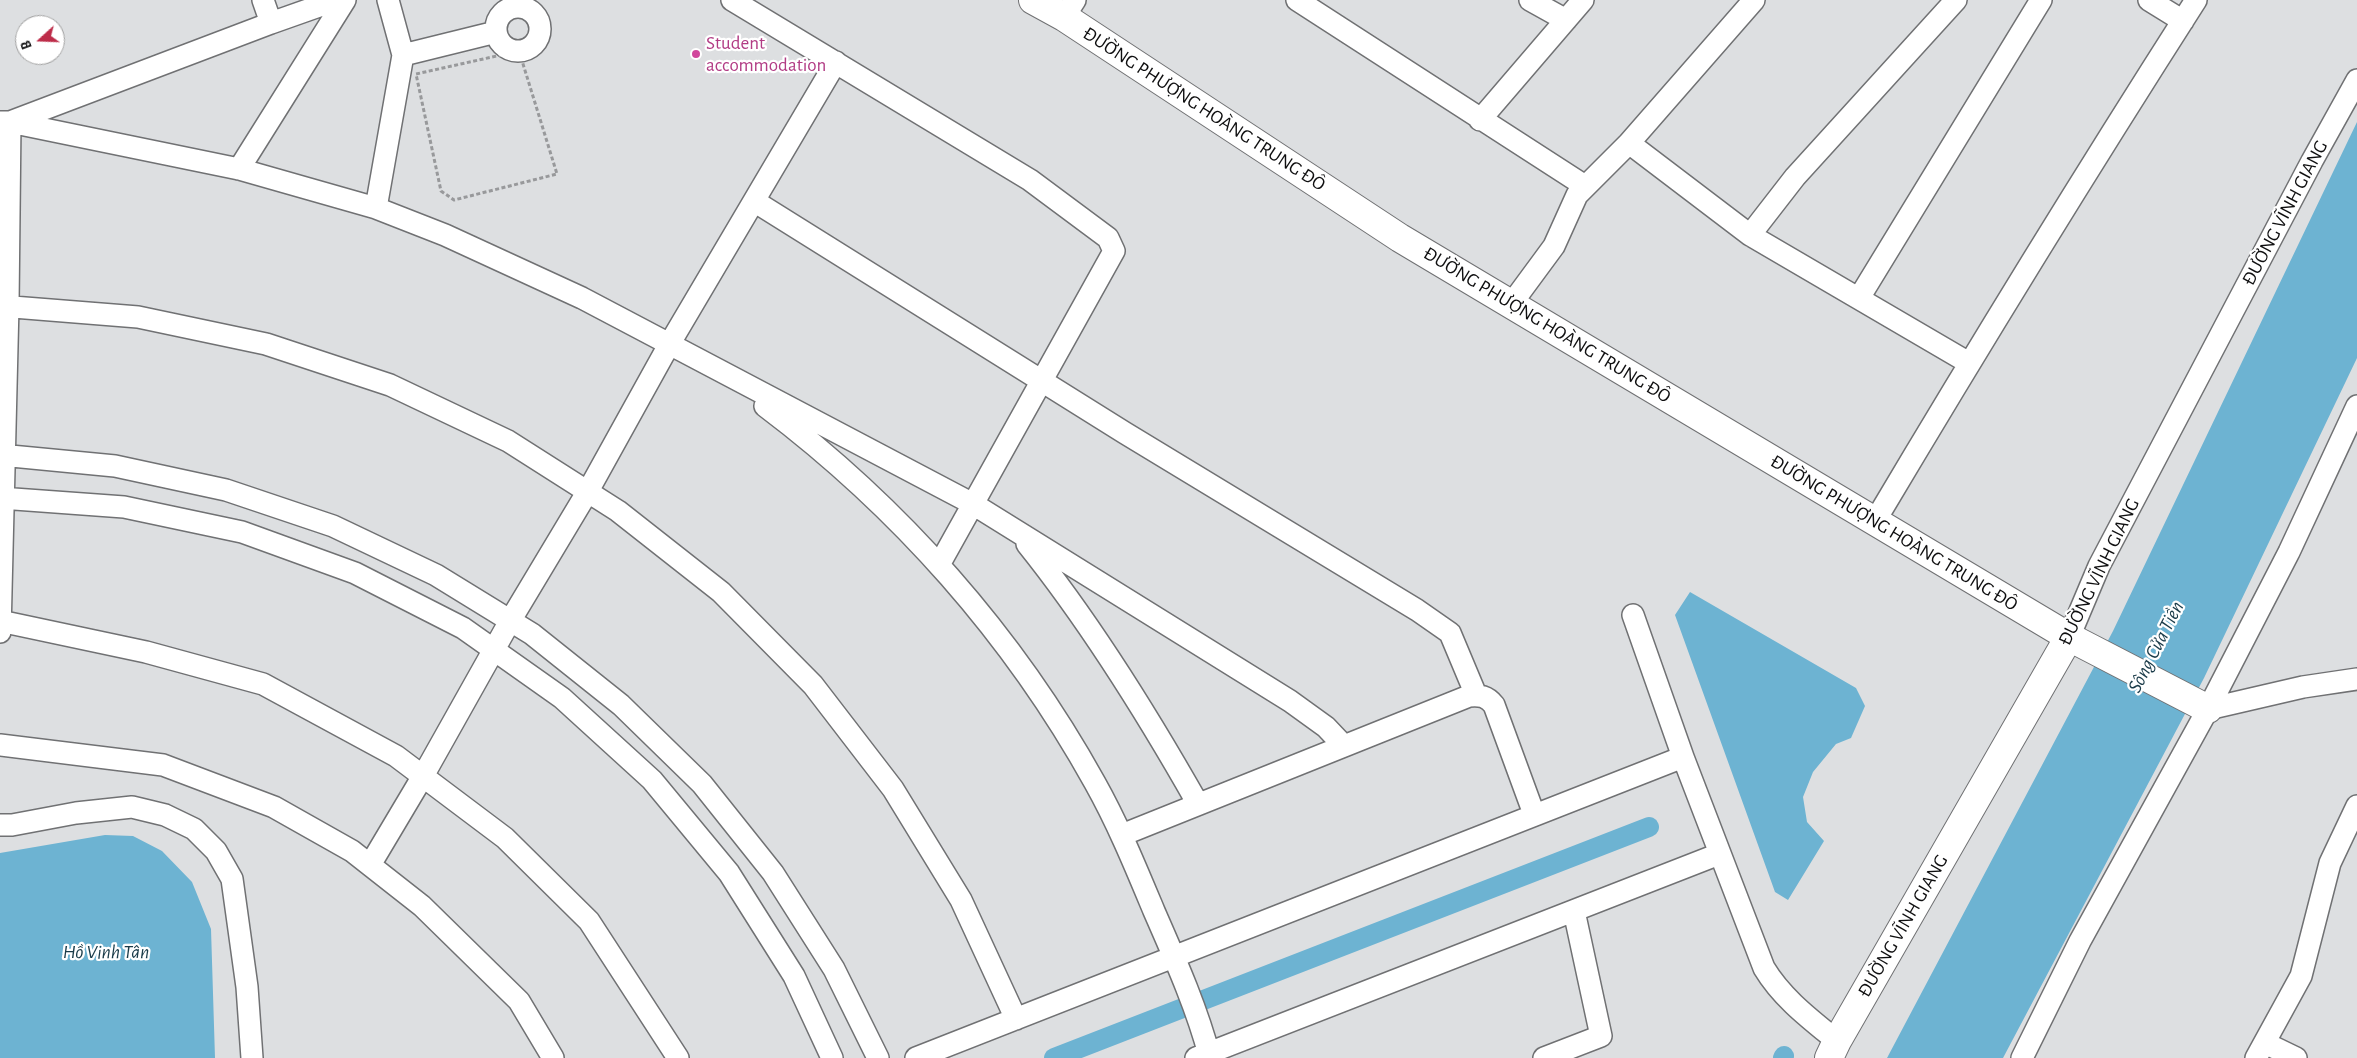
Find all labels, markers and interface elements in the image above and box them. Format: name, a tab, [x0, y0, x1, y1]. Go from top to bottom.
north arrow	[15, 15, 65, 65]
street label: ĐƯỜNG PHƯỢNG HOÀNG TRUNG ĐÔ	[1078, 22, 1330, 196]
place label: Student accommodation	[706, 32, 826, 76]
text: B	[19, 39, 35, 51]
marker: Student accommodation	[690, 48, 702, 60]
street label: ĐƯỜNG VĨNH GIANG	[2237, 137, 2333, 289]
street label: ĐƯỜNG PHƯỢNG HOÀNG TRUNG ĐÔ	[1419, 242, 1675, 408]
street label: ĐƯỜNG PHƯỢNG HOÀNG TRUNG ĐÔ	[1766, 450, 2022, 616]
street label: ĐƯỜNG VĨNH GIANG	[2053, 495, 2145, 649]
water label: Sông Cửa Tiền	[2123, 597, 2189, 697]
street label: ĐƯỜNG VĨNH GIANG	[1853, 851, 1953, 1001]
water label: Hồ Vinh Tân	[63, 940, 149, 964]

